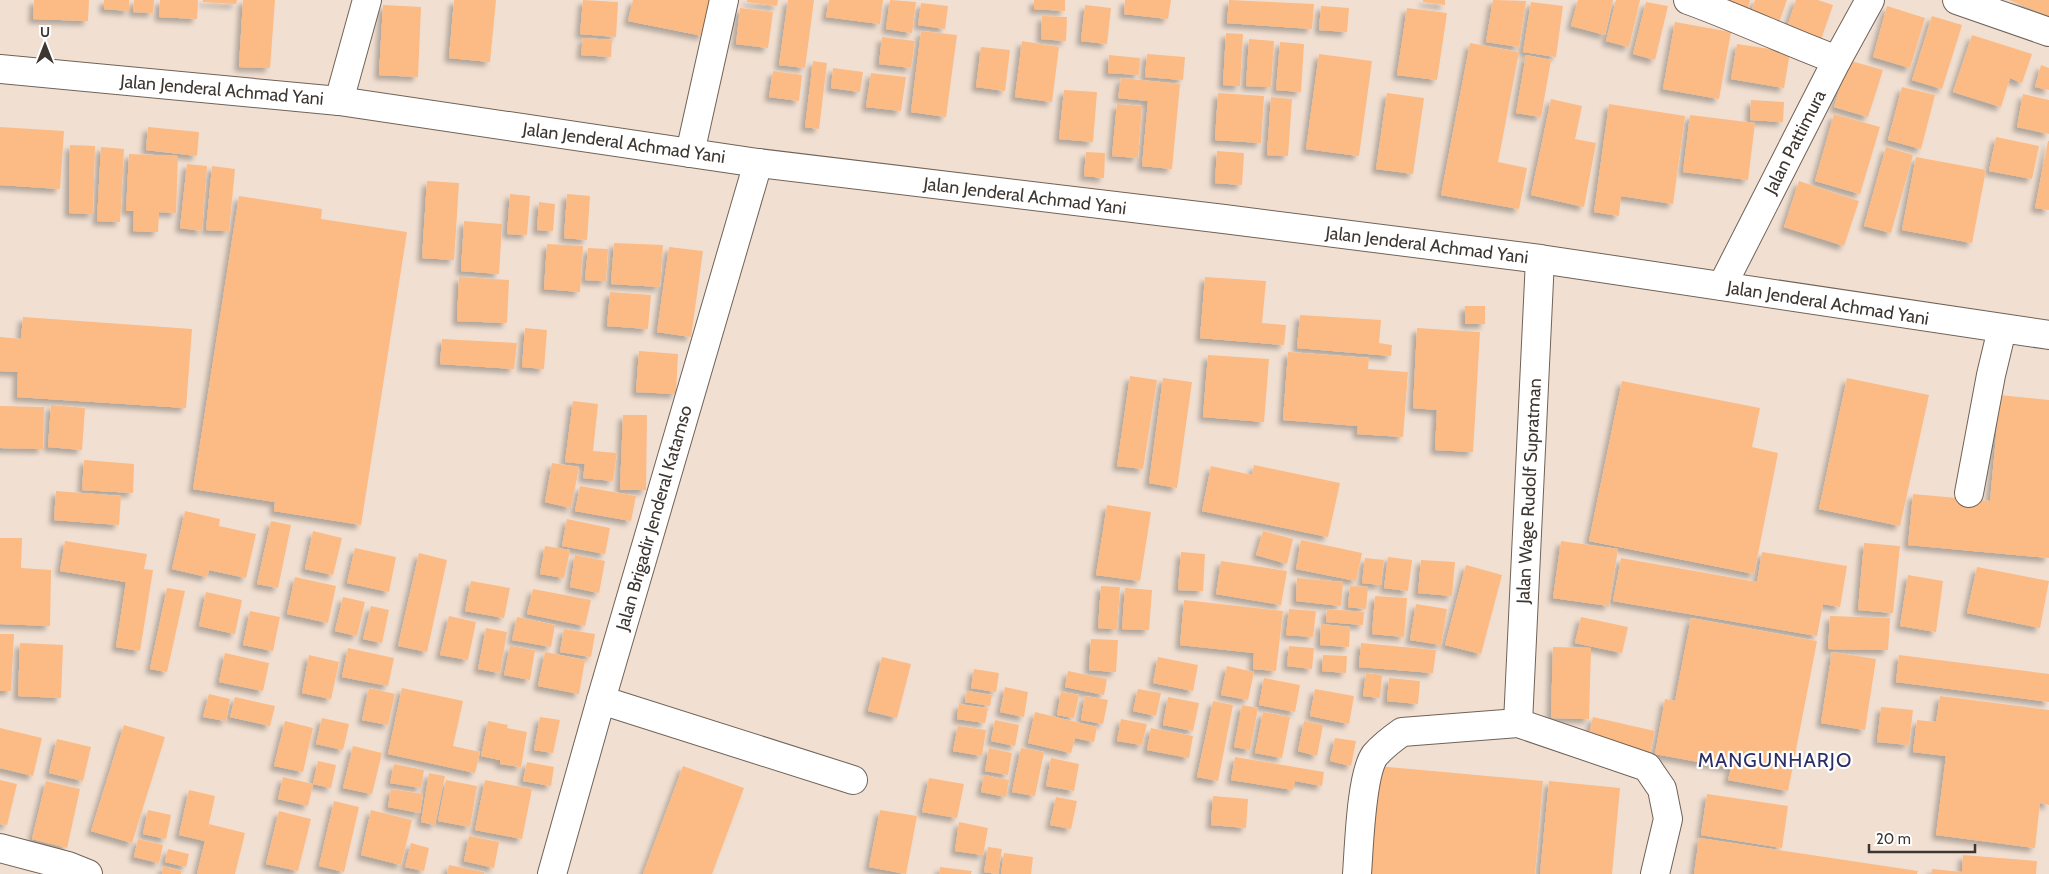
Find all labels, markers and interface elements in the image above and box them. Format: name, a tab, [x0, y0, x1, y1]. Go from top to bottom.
north arrow	[20, 20, 70, 70]
text: U	[40, 23, 50, 41]
street label: Jalan Jenderal Achmad Yani	[118, 70, 325, 110]
street label: Jalan Pattimura	[1759, 86, 1831, 199]
street label: Jalan Jenderal Achmad Yani	[520, 118, 727, 168]
street label: Jalan Jenderal Achmad Yani	[921, 173, 1128, 219]
street label: Jalan Jenderal Achmad Yani	[1323, 222, 1530, 268]
street label: Jalan Jenderal Achmad Yani	[1724, 276, 1931, 330]
street label: Jalan Wage Rudolf Supratman	[1512, 378, 1546, 605]
street label: Jalan Brigadir Jenderal Katamso	[611, 403, 697, 634]
district label: MANGUNHARJO	[1698, 748, 1852, 772]
scale bar	[1869, 822, 1975, 854]
text: 20 m	[1876, 830, 1911, 848]

